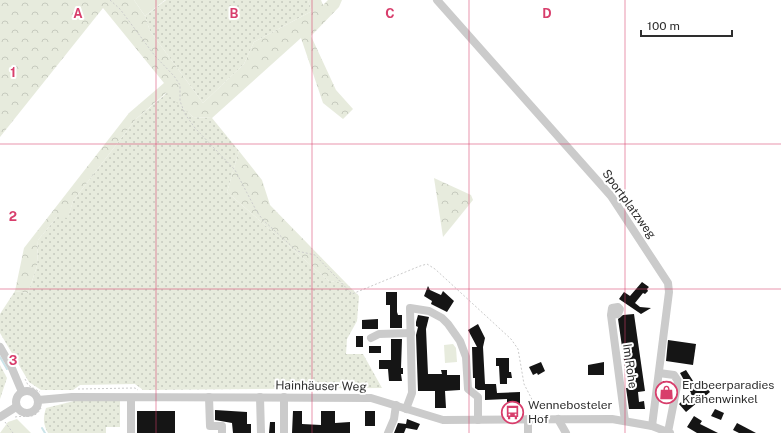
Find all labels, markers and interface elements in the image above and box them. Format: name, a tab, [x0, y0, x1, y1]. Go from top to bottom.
text: A	[73, 6, 83, 21]
text: B	[230, 6, 239, 21]
text: C	[385, 6, 395, 21]
text: D	[542, 6, 552, 21]
scale bar	[641, 12, 732, 38]
text: 100 m	[647, 19, 680, 33]
text: 1	[10, 65, 16, 80]
street label: Sportplatzweg	[599, 167, 659, 241]
text: 2	[9, 209, 17, 224]
street label: Im Rohe	[620, 343, 640, 390]
text: 3	[9, 353, 18, 368]
street label: Hainhäuser Weg	[275, 378, 367, 394]
place label: Erdbeerparadies Krähenwinkel	[682, 378, 774, 406]
shop icon: Erdbeerparadies Krähenwinkel	[654, 379, 680, 405]
place label: Wennebosteler Hof	[528, 398, 613, 426]
bus stop icon: Wennebosteler Hof	[500, 399, 526, 425]

